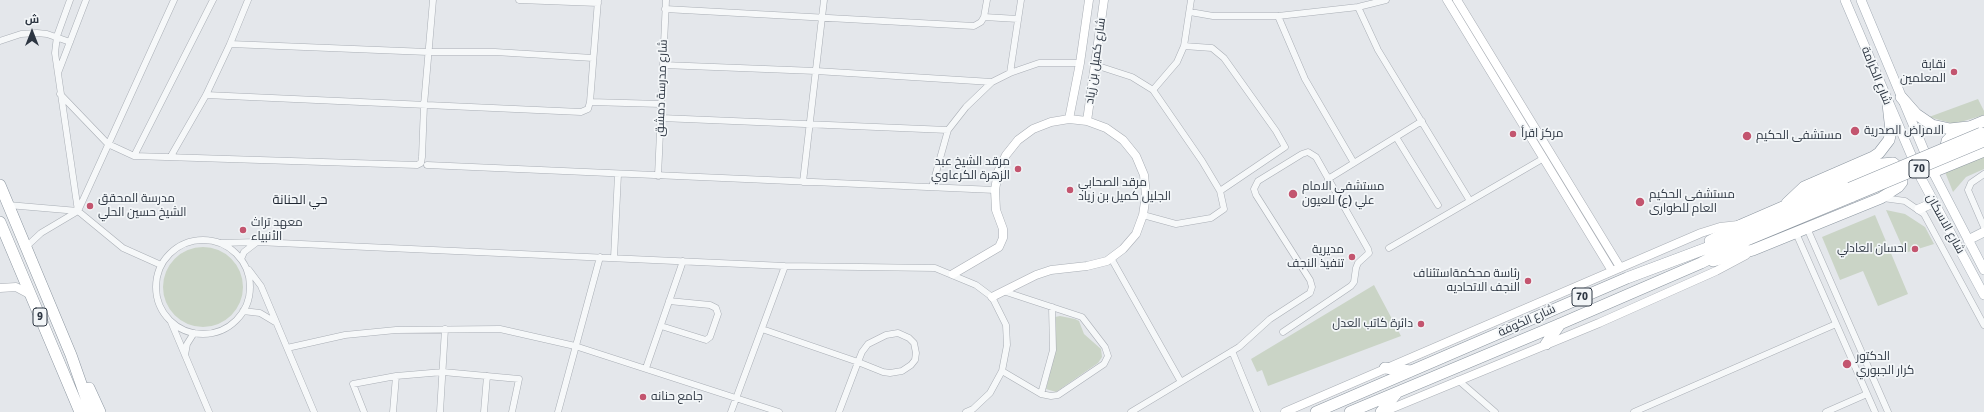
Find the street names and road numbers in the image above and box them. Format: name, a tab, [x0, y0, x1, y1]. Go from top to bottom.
street label: شارع كميل بن زياد	[1083, 17, 1109, 105]
street label: شارع مدرسة دمشق	[653, 39, 671, 137]
street label: شارع الكرامة	[1858, 45, 1894, 107]
road number: 70	[1909, 160, 1929, 178]
street label: شارع الاسكان	[1923, 192, 1967, 256]
road number: 70	[1572, 288, 1592, 306]
street label: شارع الكوفة	[1496, 302, 1558, 340]
road number: 9	[33, 308, 47, 326]

